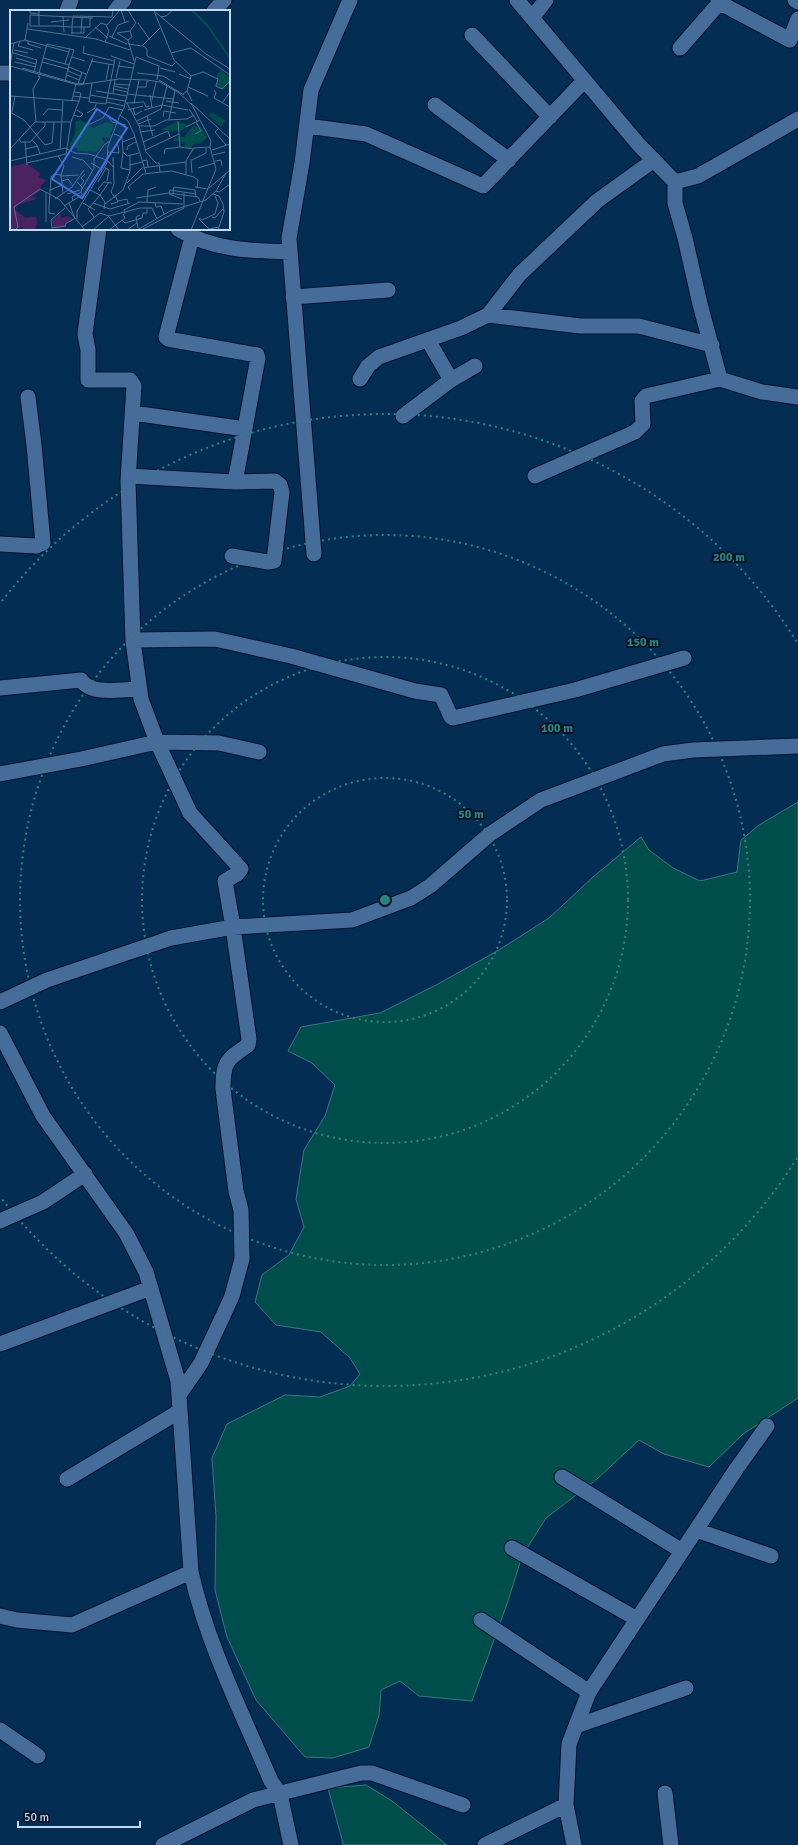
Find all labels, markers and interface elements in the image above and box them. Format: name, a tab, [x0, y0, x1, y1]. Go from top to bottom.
inset map	[10, 10, 230, 230]
text: 200 m	[713, 550, 745, 565]
text: 150 m	[627, 635, 659, 650]
text: 100 m	[541, 721, 573, 736]
text: 50 m	[458, 807, 484, 822]
centre of rings	[378, 893, 392, 907]
scale bar	[18, 1803, 140, 1829]
text: 50 m	[24, 1810, 49, 1825]

